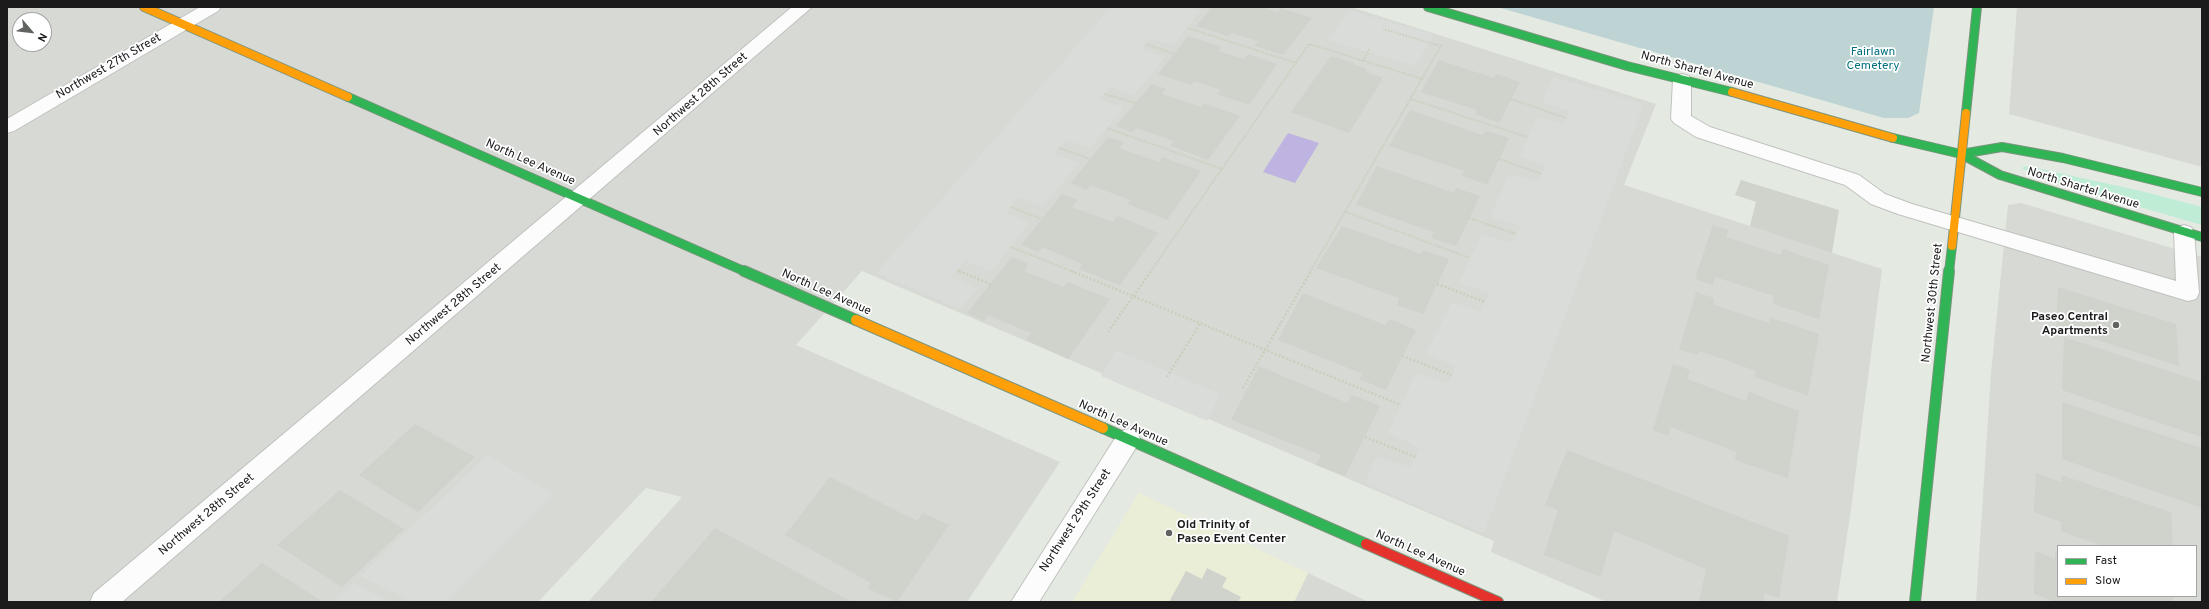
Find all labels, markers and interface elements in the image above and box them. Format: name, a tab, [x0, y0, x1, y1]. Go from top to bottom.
north arrow	[12, 12, 52, 52]
text: N	[34, 30, 50, 44]
street label: Northwest 27th Street	[54, 31, 164, 103]
park label: Fairlawn Cemetery	[1846, 46, 1900, 74]
street label: North Shartel Avenue	[1639, 49, 1755, 93]
street label: Northwest 28th Street	[651, 50, 751, 140]
street label: North Lee Avenue	[483, 137, 577, 189]
street label: North Shartel Avenue	[2025, 165, 2141, 213]
street label: Northwest 30th Street	[1920, 242, 1946, 364]
street label: Northwest 28th Street	[403, 261, 505, 349]
street label: North Lee Avenue	[779, 267, 873, 319]
place label: Paseo Central Apartments	[2031, 311, 2108, 339]
marker: Paseo Central Apartments	[2111, 320, 2121, 330]
street label: North Lee Avenue	[1076, 398, 1170, 450]
street label: Northwest 29th Street	[1037, 467, 1115, 575]
street label: Northwest 28th Street	[156, 471, 258, 559]
place label: Old Trinity of Paseo Event Center	[1177, 519, 1286, 547]
marker: Old Trinity of Paseo Event Center	[1164, 528, 1174, 538]
street label: North Lee Avenue	[1373, 528, 1467, 580]
legend	[2057, 545, 2197, 597]
text: Fast	[2095, 553, 2117, 569]
text: Slow	[2095, 573, 2121, 589]

